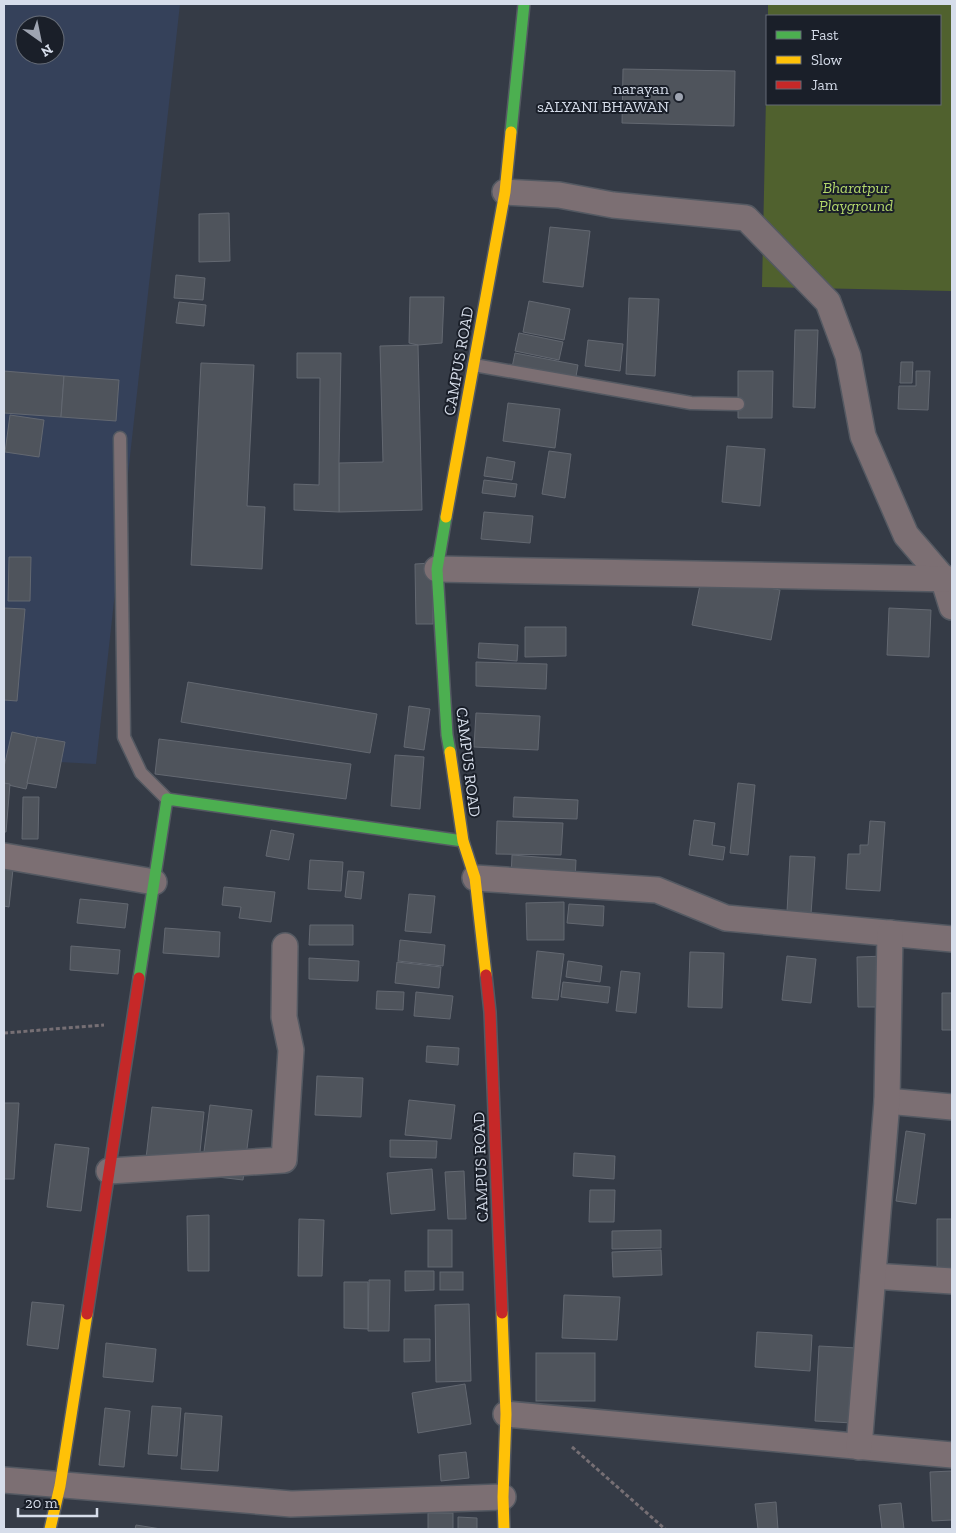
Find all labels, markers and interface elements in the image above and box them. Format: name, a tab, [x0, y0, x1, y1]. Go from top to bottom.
north arrow	[15, 15, 65, 65]
legend	[766, 15, 941, 105]
text: Fast	[811, 26, 839, 44]
text: N	[37, 40, 56, 61]
text: Slow	[811, 51, 843, 69]
text: Jam	[811, 76, 838, 94]
place label: narayan sALYANI BHAWAN	[537, 79, 670, 116]
marker: narayan sALYANI BHAWAN	[673, 91, 685, 103]
park label: Bharatpur Playground	[819, 178, 893, 215]
street label: CAMPUS ROAD	[440, 305, 477, 417]
street label: CAMPUS ROAD	[452, 706, 485, 818]
street label: CAMPUS ROAD	[469, 1112, 492, 1222]
scale bar	[18, 1486, 96, 1518]
text: 20 m	[25, 1494, 58, 1512]

